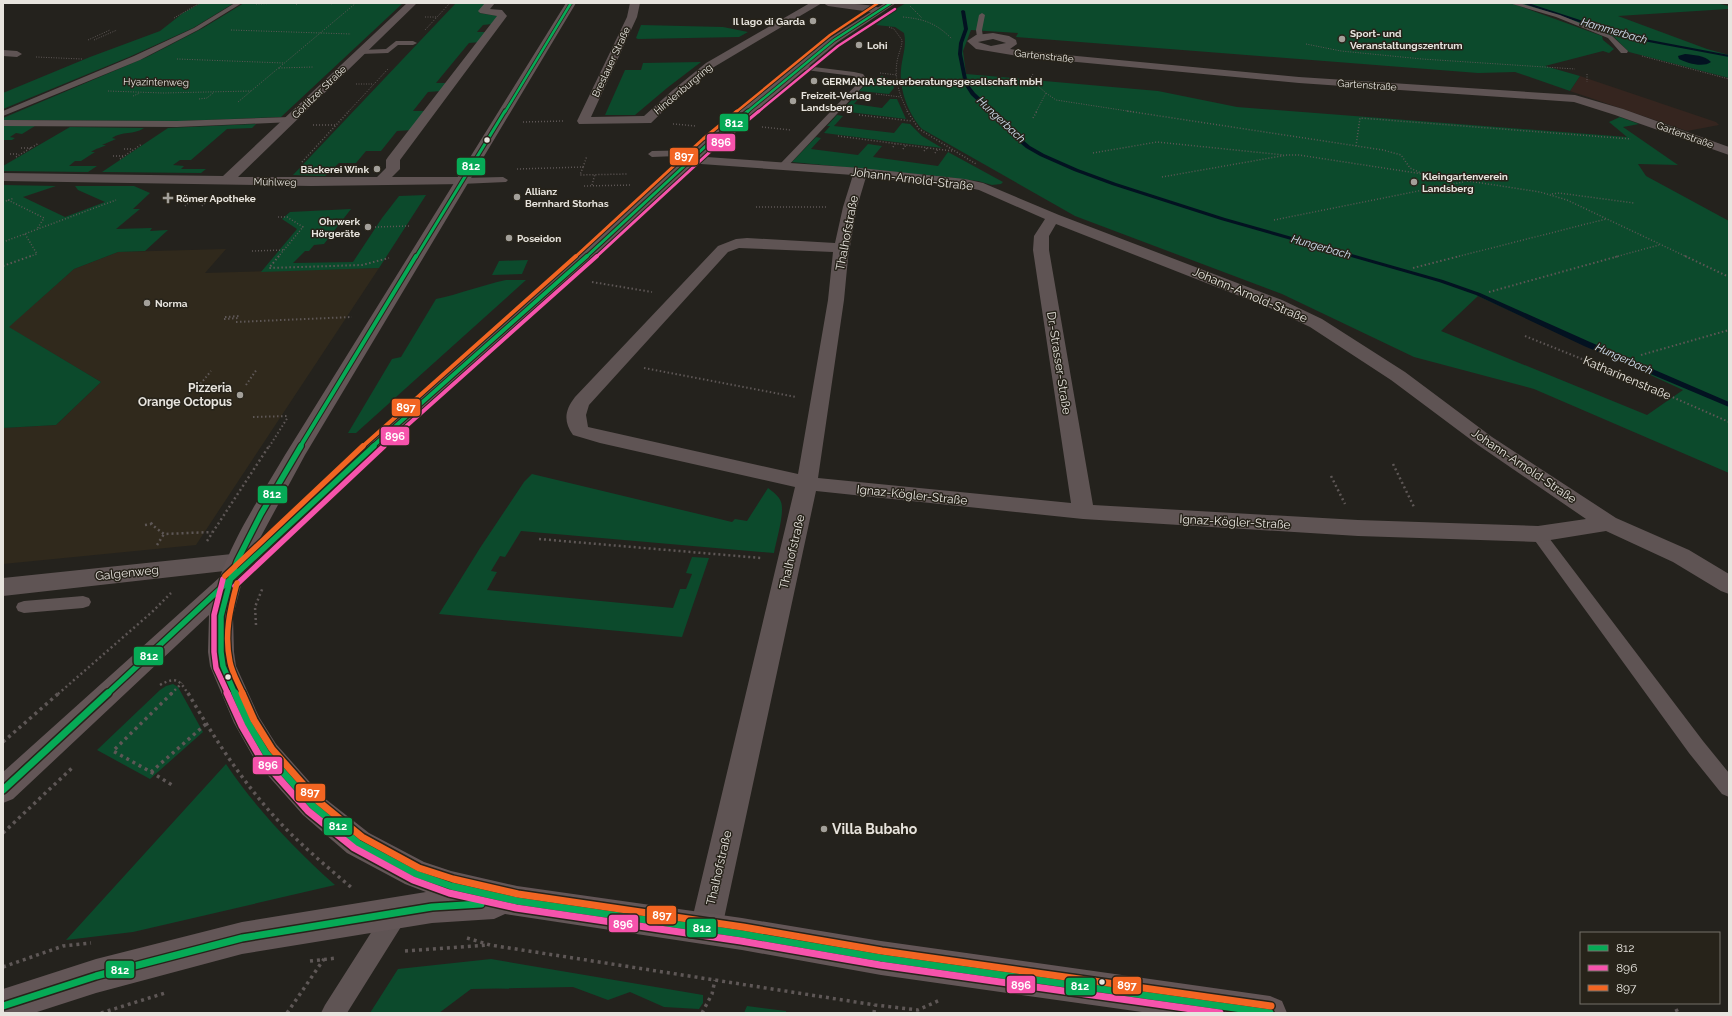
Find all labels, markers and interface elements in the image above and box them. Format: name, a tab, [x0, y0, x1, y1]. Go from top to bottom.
water label: Hammerbach	[1579, 15, 1649, 47]
place label: Il lago di Garda	[733, 16, 805, 27]
marker: Il lago di Garda	[808, 16, 818, 26]
street label: Breslauer Straße	[590, 25, 632, 99]
place label: Sport- und Veranstaltungszentrum	[1350, 28, 1463, 51]
marker: Sport- und Veranstaltungszentrum	[1337, 34, 1347, 44]
marker: Lohi	[854, 40, 864, 50]
place label: Lohi	[867, 40, 887, 51]
street label: Gartenstraße	[1014, 47, 1074, 65]
street label: Hindenburgring	[652, 61, 714, 117]
street label: Görlitzer Straße	[290, 63, 348, 121]
street label: Hyazintenweg	[123, 76, 189, 88]
marker: GERMANIA Steuerberatungsgesellschaft mbH	[809, 76, 819, 86]
place label: GERMANIA Steuerberatungsgesellschaft mbH	[822, 76, 1043, 87]
street label: Gartenstraße	[1337, 77, 1397, 93]
place label: Freizeit-Verlag Landsberg	[801, 90, 871, 113]
water label: Hungerbach	[974, 94, 1028, 146]
marker: Freizeit-Verlag Landsberg	[788, 96, 798, 106]
line badge: 812	[719, 113, 749, 132]
text: 812	[725, 117, 743, 130]
street label: Gartenstraße	[1655, 120, 1715, 150]
line badge: 896	[706, 133, 736, 152]
unlabelled marker	[482, 135, 492, 145]
text: 896	[711, 136, 731, 149]
line badge: 897	[669, 147, 699, 166]
text: 897	[674, 150, 694, 163]
line badge: 812	[456, 157, 486, 176]
text: 812	[462, 160, 480, 173]
place label: Bäckerei Wink	[300, 164, 369, 175]
marker: Bäckerei Wink	[372, 164, 382, 174]
street label: Johann-Arnold-Straße	[850, 165, 974, 193]
place label: Kleingartenverein Landsberg	[1422, 171, 1508, 194]
street label: Mühlweg	[253, 176, 297, 188]
marker: Kleingartenverein Landsberg	[1409, 177, 1419, 187]
place label: Allianz Bernhard Storhas	[525, 186, 609, 209]
marker: Allianz Bernhard Storhas	[512, 192, 522, 202]
marker: Römer Apotheke	[163, 193, 173, 203]
place label: Römer Apotheke	[176, 193, 256, 204]
street label: Thalhofstraße	[833, 194, 861, 272]
place label: Ohrwerk Hörgeräte	[311, 216, 360, 239]
marker: Ohrwerk Hörgeräte	[363, 222, 373, 232]
water label: Hungerbach	[1290, 232, 1352, 262]
marker: Poseidon	[504, 233, 514, 243]
place label: Poseidon	[517, 233, 561, 244]
street label: Johann-Arnold-Straße	[1191, 264, 1309, 326]
marker: Norma	[142, 298, 152, 308]
place label: Norma	[155, 298, 188, 309]
street label: Dr.-Strasser-Straße	[1044, 311, 1074, 415]
water label: Hungerbach	[1593, 341, 1655, 377]
street label: Katharinenstraße	[1581, 353, 1673, 403]
place label: Pizzeria Orange Octopus	[138, 381, 232, 409]
marker: Pizzeria Orange Octopus	[235, 390, 245, 400]
line badge: 897	[391, 398, 421, 417]
text: 897	[396, 401, 416, 414]
line badge: 896	[380, 426, 410, 446]
street label: Johann-Arnold-Straße	[1469, 426, 1579, 506]
text: 896	[385, 430, 405, 443]
street label: Ignaz-Kögler-Straße	[856, 482, 968, 508]
line badge: 812	[257, 485, 288, 504]
text: 812	[263, 488, 281, 501]
street label: Ignaz-Kögler-Straße	[1179, 512, 1291, 532]
street label: Thalhofstraße	[777, 513, 807, 591]
street label: Galgenweg	[95, 563, 159, 583]
line badge: 812	[133, 646, 164, 666]
text: 812	[140, 650, 158, 663]
unlabelled marker	[223, 672, 233, 682]
line badge: 896	[252, 756, 283, 775]
text: 896	[258, 759, 278, 772]
line badge: 897	[295, 783, 326, 802]
text: 897	[300, 786, 320, 799]
line badge: 812	[323, 817, 353, 836]
text: 812	[329, 820, 347, 833]
place label: Villa Bubaho	[832, 821, 918, 837]
marker: Villa Bubaho	[819, 824, 829, 834]
street label: Thalhofstraße	[704, 829, 734, 907]
line badge: 897	[646, 905, 677, 925]
text: 897	[652, 909, 672, 922]
line badge: 896	[608, 914, 639, 933]
text: 896	[613, 918, 633, 931]
line badge: 812	[686, 918, 717, 938]
text: 812	[693, 922, 711, 935]
legend	[1580, 932, 1720, 1004]
text: 812	[1616, 941, 1635, 955]
line badge: 812	[105, 960, 135, 979]
text: 896	[1616, 961, 1637, 975]
text: 812	[111, 964, 129, 977]
line badge: 896	[1006, 975, 1036, 994]
line badge: 897	[1112, 976, 1142, 995]
line badge: 812	[1065, 977, 1096, 996]
unlabelled marker	[1097, 977, 1107, 987]
text: 896	[1011, 979, 1031, 992]
text: 897	[1117, 979, 1137, 992]
text: 812	[1071, 980, 1089, 993]
text: 897	[1616, 981, 1637, 995]

